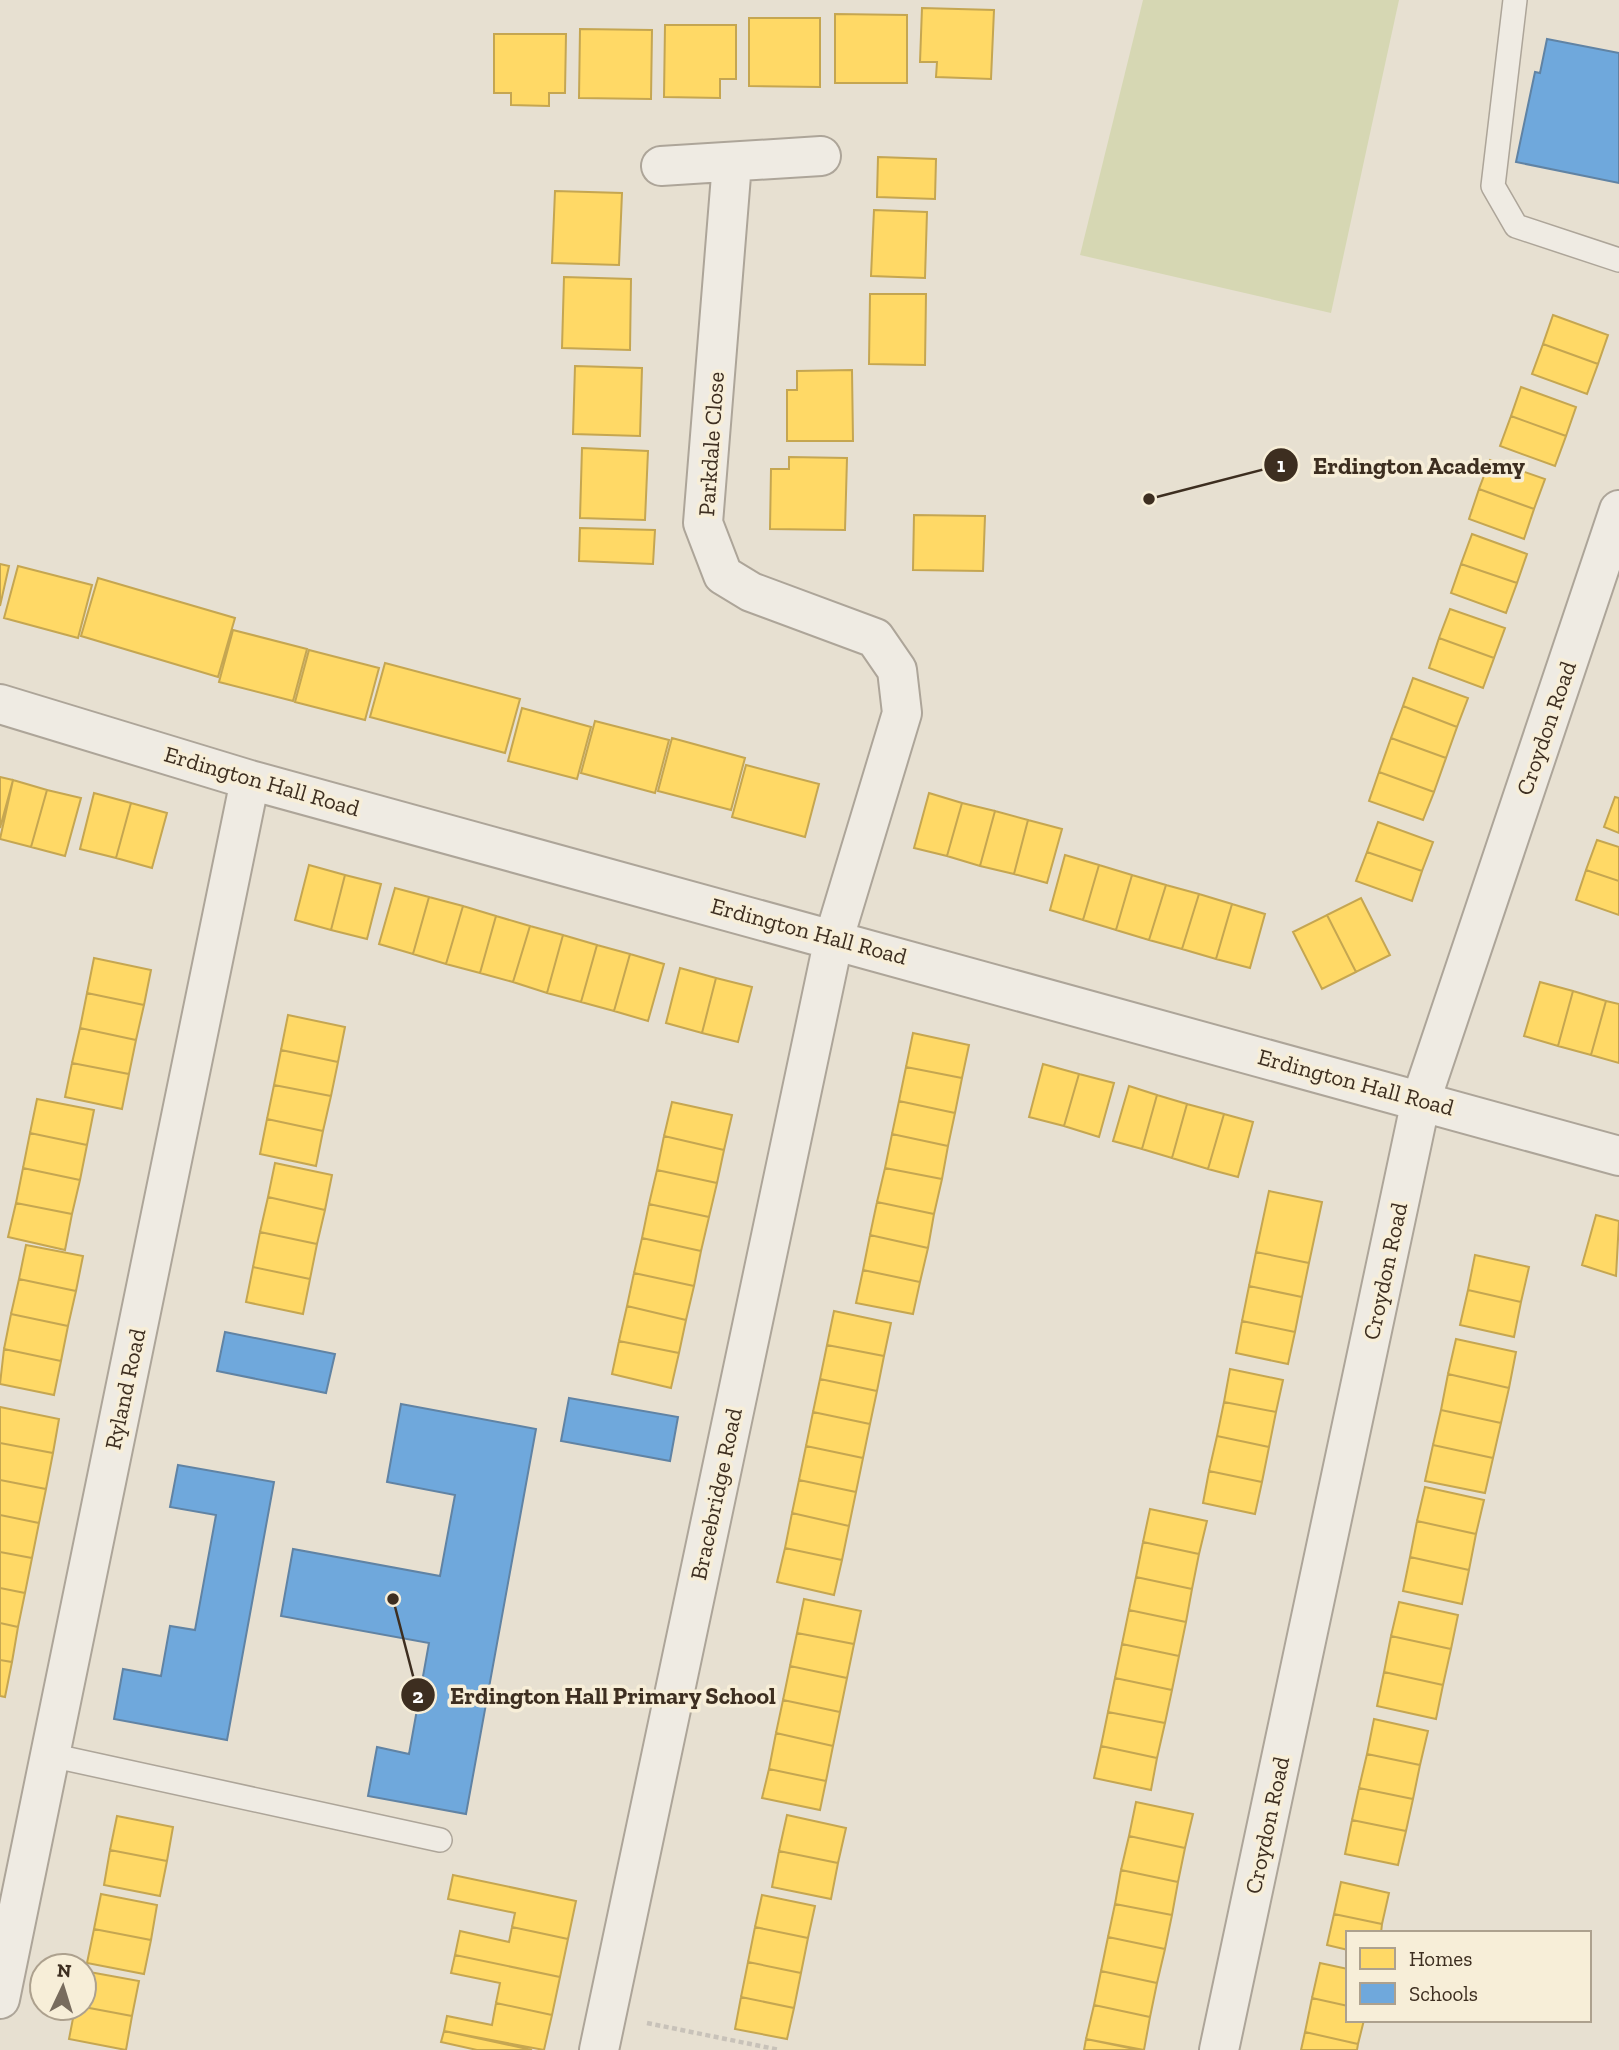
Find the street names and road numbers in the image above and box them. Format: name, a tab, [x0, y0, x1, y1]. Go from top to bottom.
street label: Parkdale Close	[692, 371, 730, 517]
street label: Croydon Road	[1510, 657, 1582, 799]
street label: Erdington Hall Road	[161, 740, 363, 822]
street label: Erdington Hall Road	[708, 891, 910, 971]
street label: Erdington Hall Road	[1255, 1042, 1457, 1122]
street label: Croydon Road	[1357, 1199, 1413, 1342]
street label: Ryland Road	[99, 1326, 152, 1452]
street label: Bracebridge Road	[684, 1405, 748, 1583]
street label: Croydon Road	[1239, 1753, 1295, 1896]

